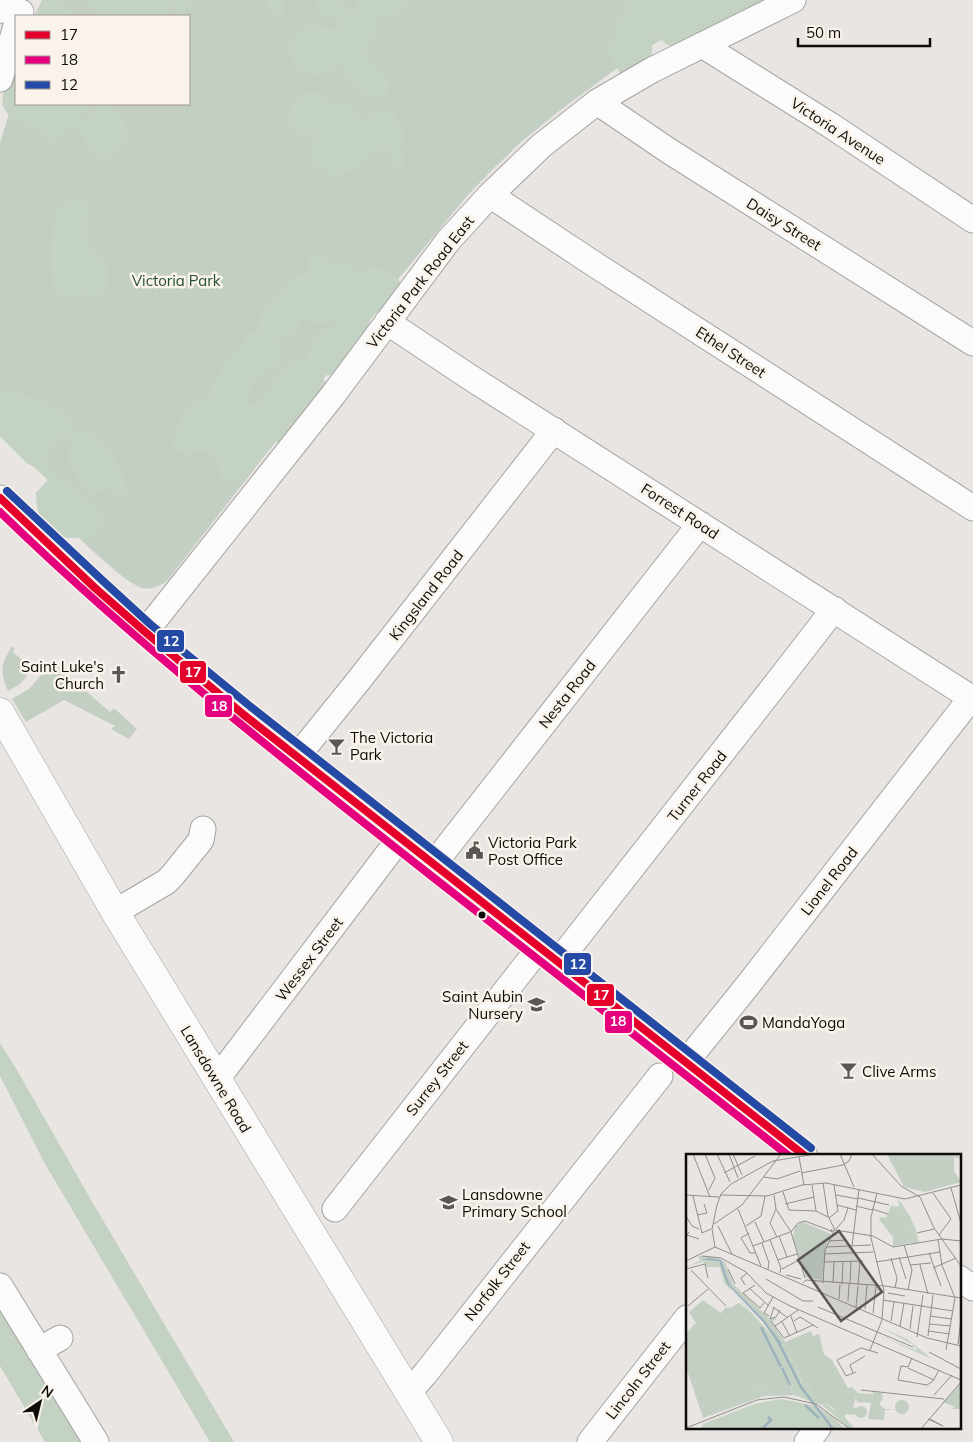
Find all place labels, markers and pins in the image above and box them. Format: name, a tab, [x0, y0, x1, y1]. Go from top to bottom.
place label: Saint Luke's Church	[21, 657, 104, 693]
church icon: Saint Luke's Church	[108, 665, 128, 685]
place label: The Victoria Park	[350, 728, 433, 764]
bar icon: The Victoria Park	[326, 736, 346, 756]
place label: Victoria Park Post Office	[488, 833, 577, 869]
public building icon: Victoria Park Post Office	[464, 841, 484, 861]
unlabelled marker	[477, 910, 487, 920]
place label: Saint Aubin Nursery	[442, 987, 523, 1023]
school or university icon: Saint Aubin Nursery	[527, 995, 547, 1015]
sports icon: MandaYoga	[738, 1012, 758, 1032]
place label: MandaYoga	[762, 1013, 845, 1032]
bar icon: Clive Arms	[838, 1061, 858, 1081]
place label: Clive Arms	[862, 1062, 936, 1081]
place label: Lansdowne Primary School	[462, 1185, 567, 1221]
school or university icon: Lansdowne Primary School	[438, 1193, 458, 1213]

